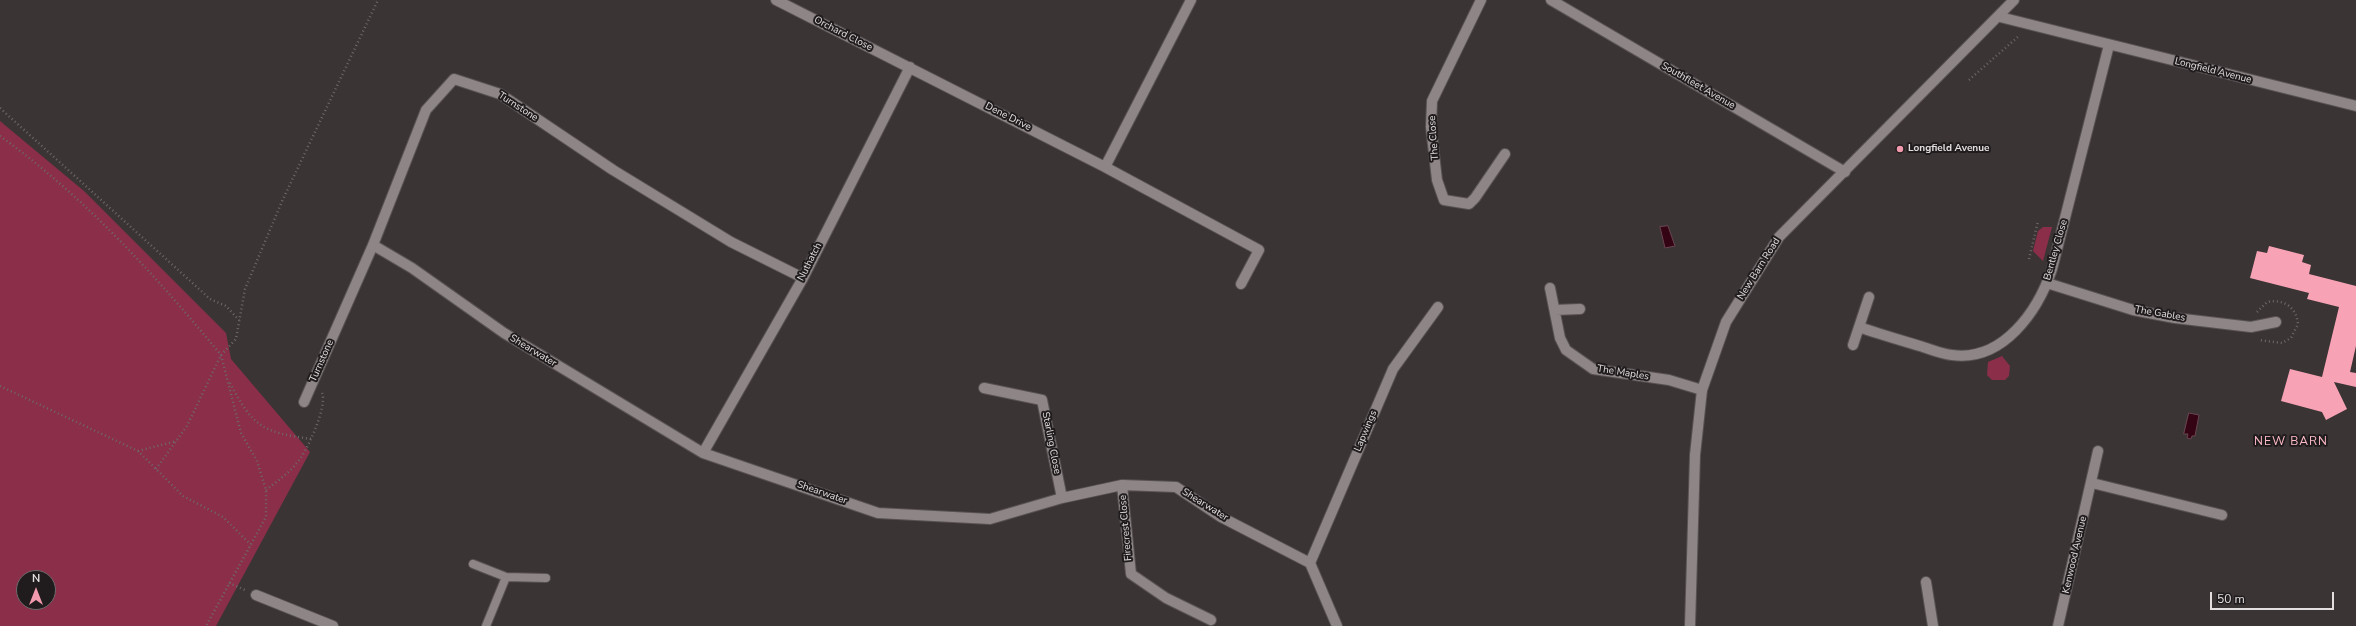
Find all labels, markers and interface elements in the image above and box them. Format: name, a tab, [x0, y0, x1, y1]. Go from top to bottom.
street label: Orchard Close	[812, 14, 874, 54]
street label: Longfield Avenue	[2173, 56, 2253, 86]
street label: Southfleet Avenue	[1659, 60, 1737, 112]
street label: Turnstone	[496, 90, 540, 124]
street label: Dene Drive	[983, 100, 1033, 134]
street label: The Close	[1426, 115, 1442, 161]
place label: Longfield Avenue	[1908, 143, 1989, 155]
marker: Longfield Avenue	[1895, 144, 1905, 154]
street label: Bentley Close	[2042, 218, 2070, 282]
street label: New Barn Road	[1735, 236, 1783, 302]
street label: Nuthatch	[795, 241, 825, 283]
street label: The Gables	[2134, 304, 2186, 324]
street label: Shearwater	[507, 332, 559, 370]
street label: Turnstone	[307, 338, 337, 384]
street label: The Maples	[1596, 363, 1650, 383]
street label: Lapwings	[1352, 409, 1380, 453]
street label: Starling Close	[1039, 411, 1063, 475]
district label: NEW BARN	[2254, 435, 2328, 449]
street label: Shearwater	[795, 479, 849, 507]
street label: Shearwater	[1180, 486, 1230, 524]
street label: Firecrest Close	[1117, 494, 1135, 562]
street label: Kenwood Avenue	[2060, 515, 2090, 595]
north arrow	[16, 570, 56, 610]
text: N	[32, 571, 40, 586]
scale bar	[2212, 584, 2336, 610]
text: 50 m	[2217, 591, 2245, 607]

